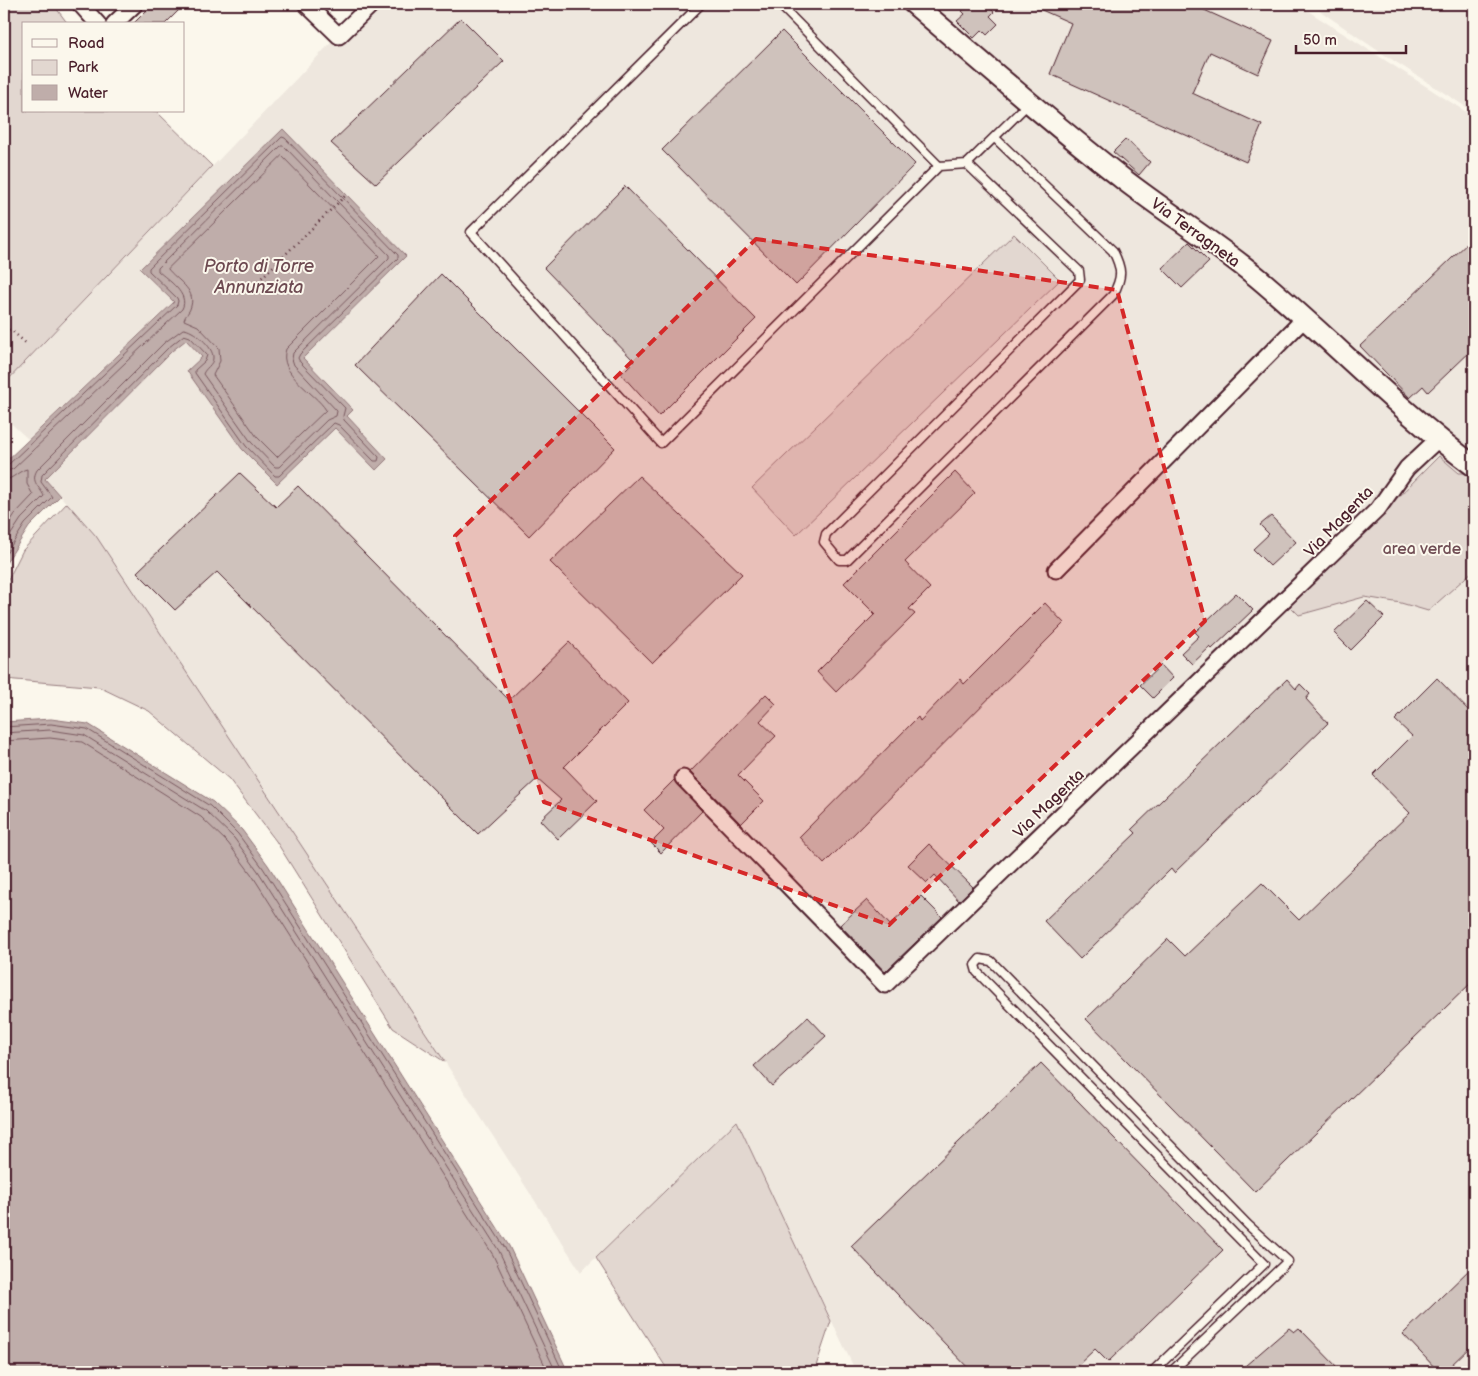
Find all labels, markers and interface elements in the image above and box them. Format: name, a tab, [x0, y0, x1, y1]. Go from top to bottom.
legend	[22, 22, 185, 112]
scale bar	[1296, 22, 1406, 54]
text: 50 m	[1303, 31, 1337, 50]
text: Road	[68, 34, 104, 53]
text: Park	[68, 58, 99, 77]
text: Water	[68, 84, 108, 103]
street label: Via Terragneta	[1147, 195, 1243, 272]
water label: Porto di Torre Annunziata	[204, 256, 314, 298]
street label: Via Magenta	[1301, 483, 1378, 561]
park label: area verde	[1383, 540, 1462, 559]
street label: Via Magenta	[1010, 766, 1088, 843]

